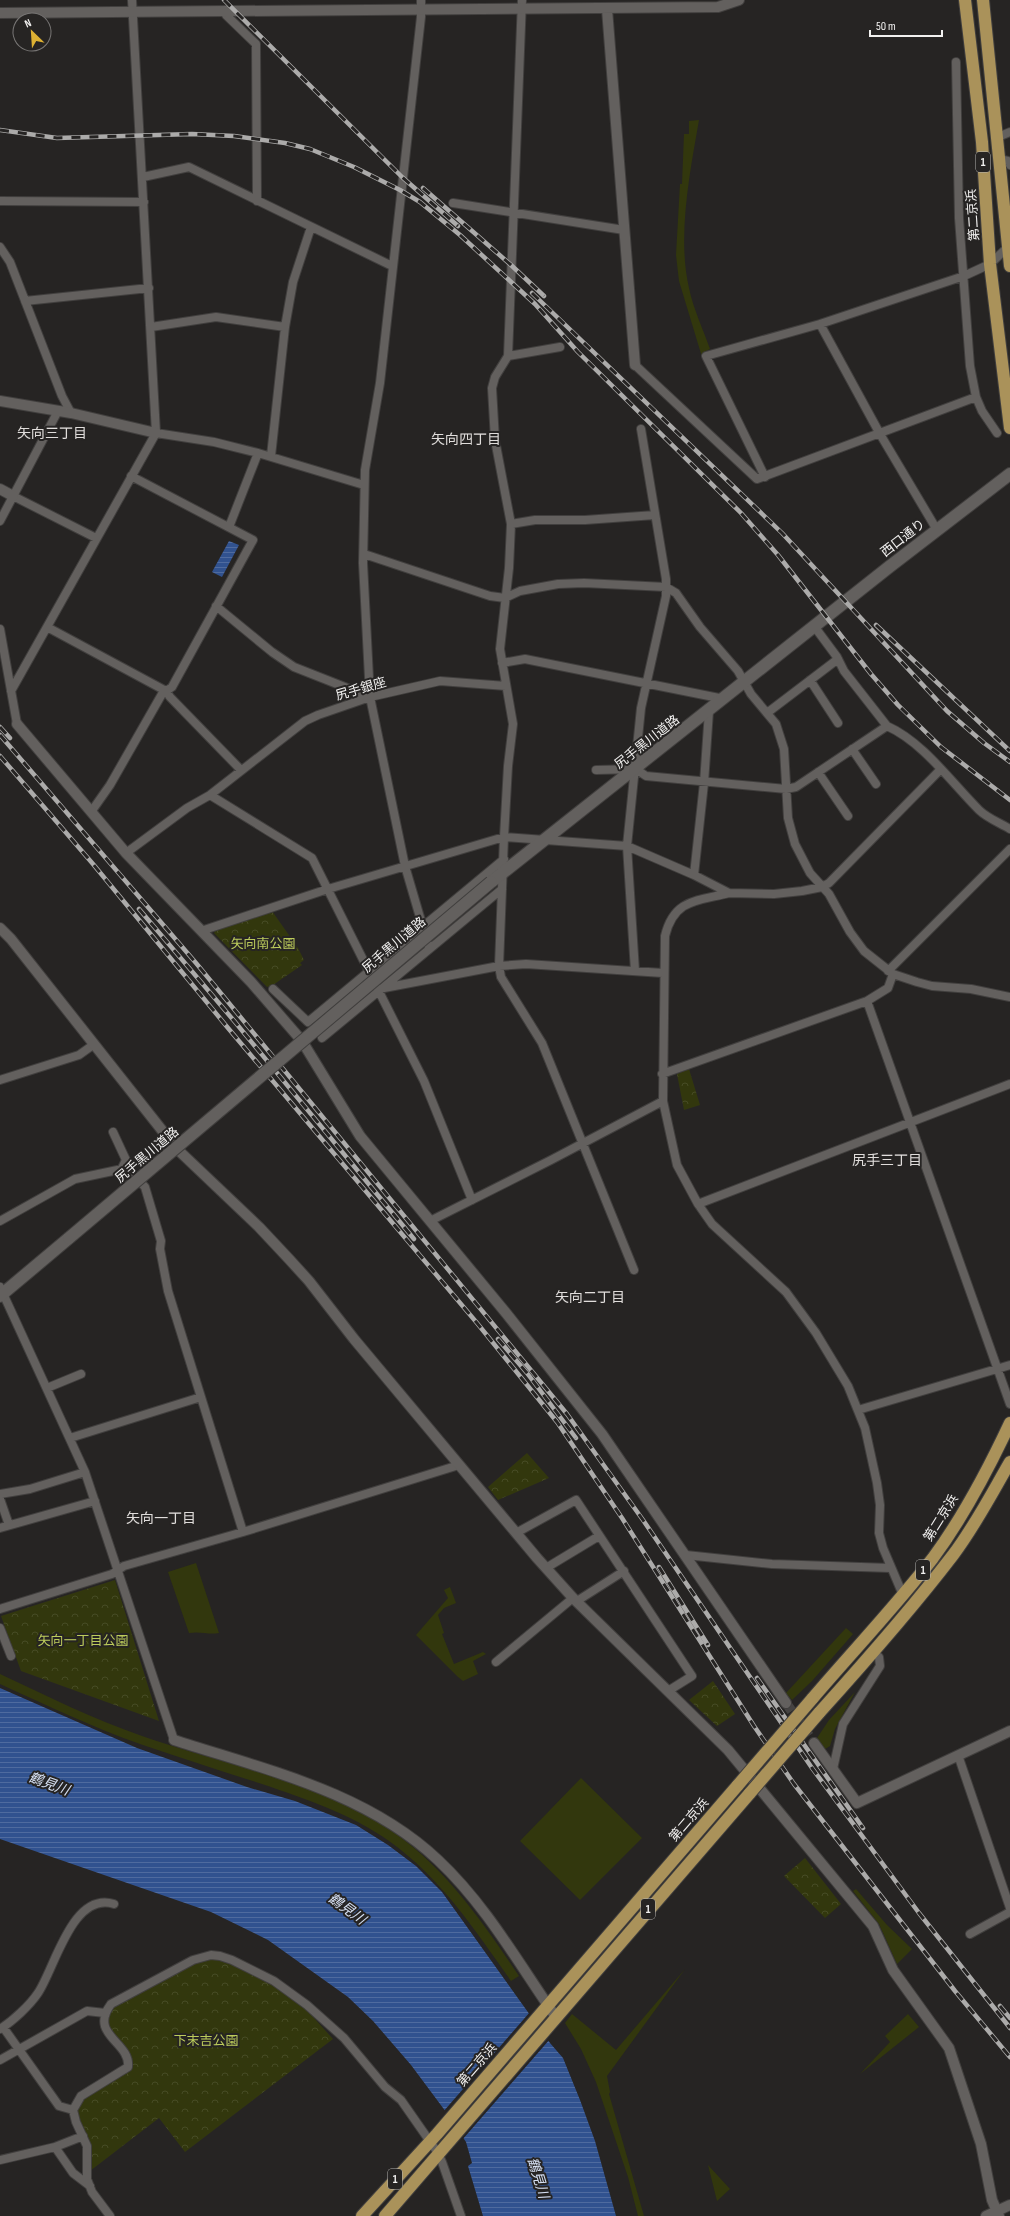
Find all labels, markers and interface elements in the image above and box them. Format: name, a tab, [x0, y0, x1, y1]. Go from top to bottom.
north arrow	[12, 12, 52, 52]
scale bar	[870, 12, 942, 38]
text: N	[23, 16, 34, 31]
text: 50 m	[876, 19, 896, 34]
road number: 1	[976, 152, 990, 172]
street label: 第二京浜	[963, 188, 983, 242]
district label: 矢向三丁目	[17, 425, 87, 442]
district label: 矢向四丁目	[431, 431, 501, 448]
street label: 西口通り	[878, 516, 928, 560]
street label: 尻手銀座	[334, 674, 388, 704]
street label: 尻手黒川道路	[611, 712, 683, 772]
street label: 尻手黒川道路	[359, 914, 429, 976]
park label: 矢向南公園	[230, 936, 296, 952]
street label: 尻手黒川道路	[112, 1124, 182, 1186]
district label: 尻手三丁目	[852, 1152, 922, 1169]
district label: 矢向二丁目	[555, 1289, 625, 1306]
street label: 第二京浜	[920, 1492, 962, 1544]
district label: 矢向一丁目	[126, 1510, 196, 1527]
road number: 1	[916, 1560, 930, 1580]
park label: 矢向一丁目公園	[37, 1633, 129, 1649]
water label: 鶴見川	[26, 1769, 74, 1800]
street label: 第二京浜	[666, 1795, 712, 1845]
water label: 鶴見川	[325, 1890, 371, 1929]
road number: 1	[641, 1899, 655, 1919]
park label: 下末吉公園	[173, 2033, 239, 2049]
street label: 第二京浜	[454, 2040, 500, 2090]
water label: 鶴見川	[524, 2155, 553, 2202]
road number: 1	[388, 2169, 402, 2189]

